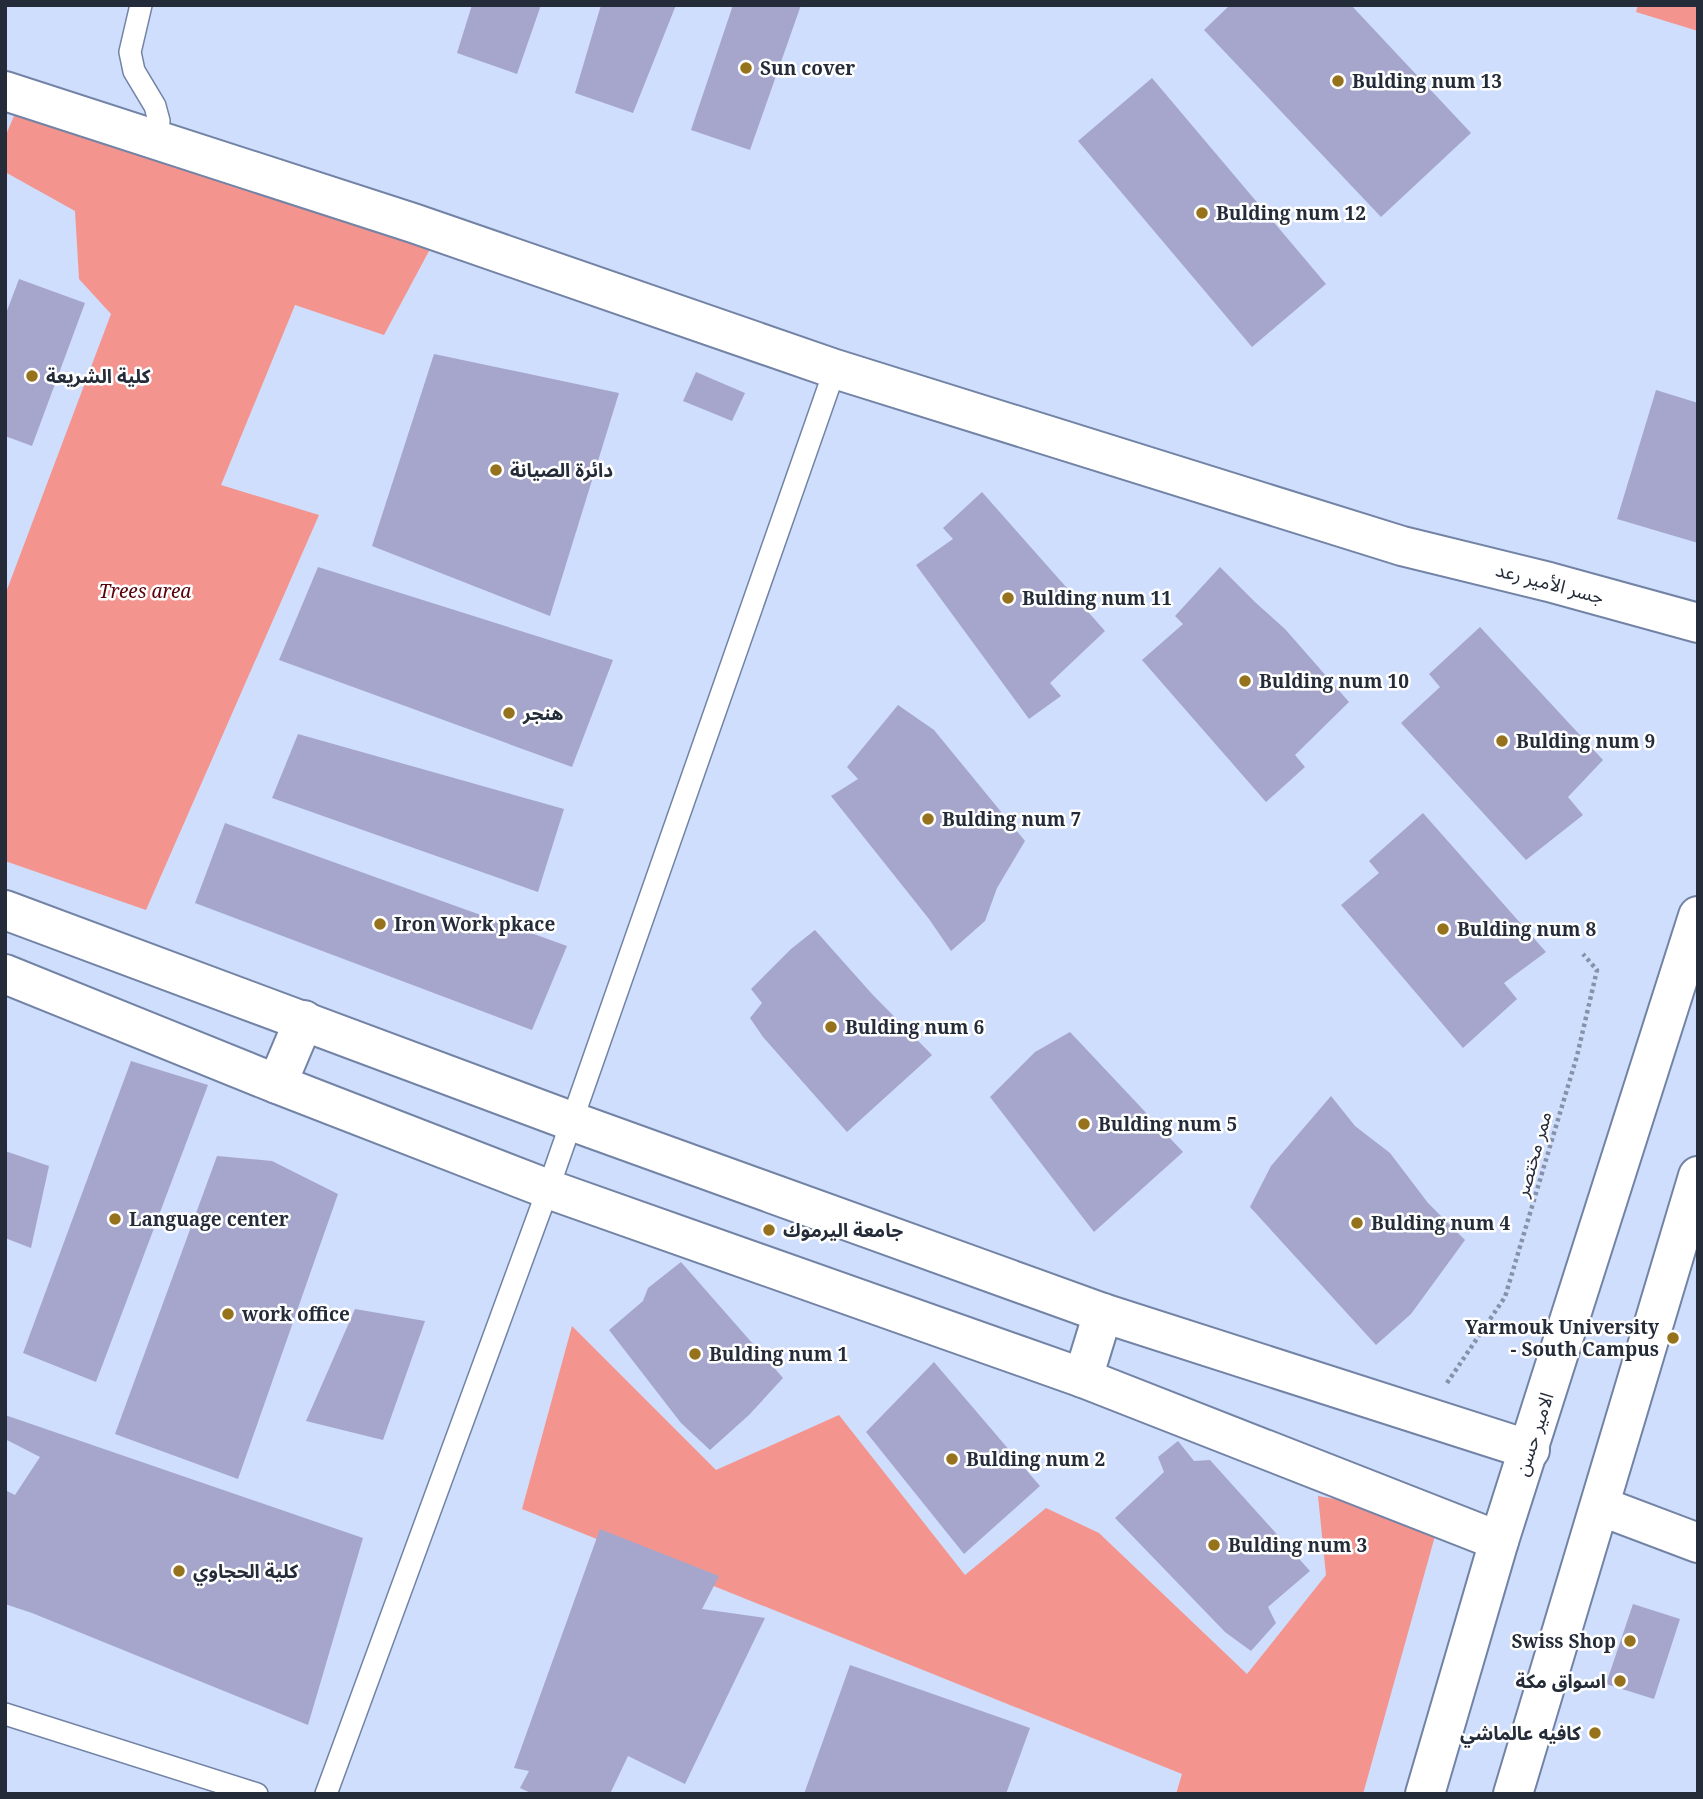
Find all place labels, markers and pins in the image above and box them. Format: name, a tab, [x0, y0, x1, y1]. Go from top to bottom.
place label: Sun cover	[760, 55, 855, 81]
marker: Sun cover	[738, 60, 754, 76]
place label: Bulding num 13	[1352, 68, 1502, 94]
marker: Bulding num 13	[1330, 73, 1346, 89]
place label: Bulding num 12	[1216, 200, 1366, 226]
marker: Bulding num 12	[1194, 205, 1210, 221]
place label: كلية الشريعة	[46, 363, 151, 389]
marker: كلية الشريعة	[24, 368, 40, 384]
place label: دائرة الصيانة	[510, 457, 613, 483]
marker: دائرة الصيانة	[488, 462, 504, 478]
place label: Bulding num 11	[1022, 585, 1172, 611]
marker: Bulding num 11	[1000, 590, 1016, 606]
place label: Bulding num 10	[1259, 668, 1409, 694]
marker: Bulding num 10	[1237, 673, 1253, 689]
place label: هنجر	[522, 700, 563, 726]
marker: هنجر	[501, 705, 517, 721]
place label: Bulding num 9	[1516, 728, 1655, 754]
marker: Bulding num 9	[1494, 733, 1510, 749]
place label: Bulding num 7	[942, 806, 1081, 832]
marker: Bulding num 7	[920, 811, 936, 827]
place label: Iron Work pkace	[394, 911, 555, 937]
marker: Iron Work pkace	[372, 916, 388, 932]
place label: Bulding num 8	[1457, 916, 1596, 942]
marker: Bulding num 8	[1435, 921, 1451, 937]
place label: Bulding num 6	[845, 1014, 984, 1040]
marker: Bulding num 6	[823, 1019, 839, 1035]
place label: Bulding num 5	[1098, 1111, 1237, 1137]
marker: Bulding num 5	[1076, 1116, 1092, 1132]
place label: Language center	[129, 1206, 289, 1232]
place label: Bulding num 4	[1371, 1210, 1510, 1236]
marker: Language center	[107, 1211, 123, 1227]
marker: Bulding num 4	[1349, 1215, 1365, 1231]
place label: جامعة اليرموك	[783, 1217, 903, 1243]
marker: جامعة اليرموك	[761, 1222, 777, 1238]
place label: work office	[241, 1301, 350, 1327]
marker: work office	[220, 1306, 236, 1322]
place label: Yarmouk University - South Campus	[1465, 1314, 1659, 1362]
marker: Yarmouk University - South Campus	[1665, 1330, 1681, 1346]
place label: Bulding num 1	[709, 1341, 848, 1367]
marker: Bulding num 1	[687, 1346, 703, 1362]
place label: Bulding num 2	[966, 1446, 1105, 1472]
marker: Bulding num 2	[944, 1451, 960, 1467]
place label: Bulding num 3	[1228, 1532, 1367, 1558]
marker: Bulding num 3	[1206, 1537, 1222, 1553]
place label: كلية الحجاوي	[193, 1558, 299, 1586]
marker: كلية الحجاوي	[171, 1563, 187, 1579]
place label: Swiss Shop	[1511, 1628, 1616, 1654]
marker: Swiss Shop	[1622, 1633, 1638, 1649]
place label: اسواق مكة	[1516, 1668, 1606, 1694]
marker: اسواق مكة	[1612, 1673, 1628, 1689]
place label: كافيه عالماشي	[1460, 1720, 1581, 1748]
marker: كافيه عالماشي	[1587, 1725, 1603, 1741]

